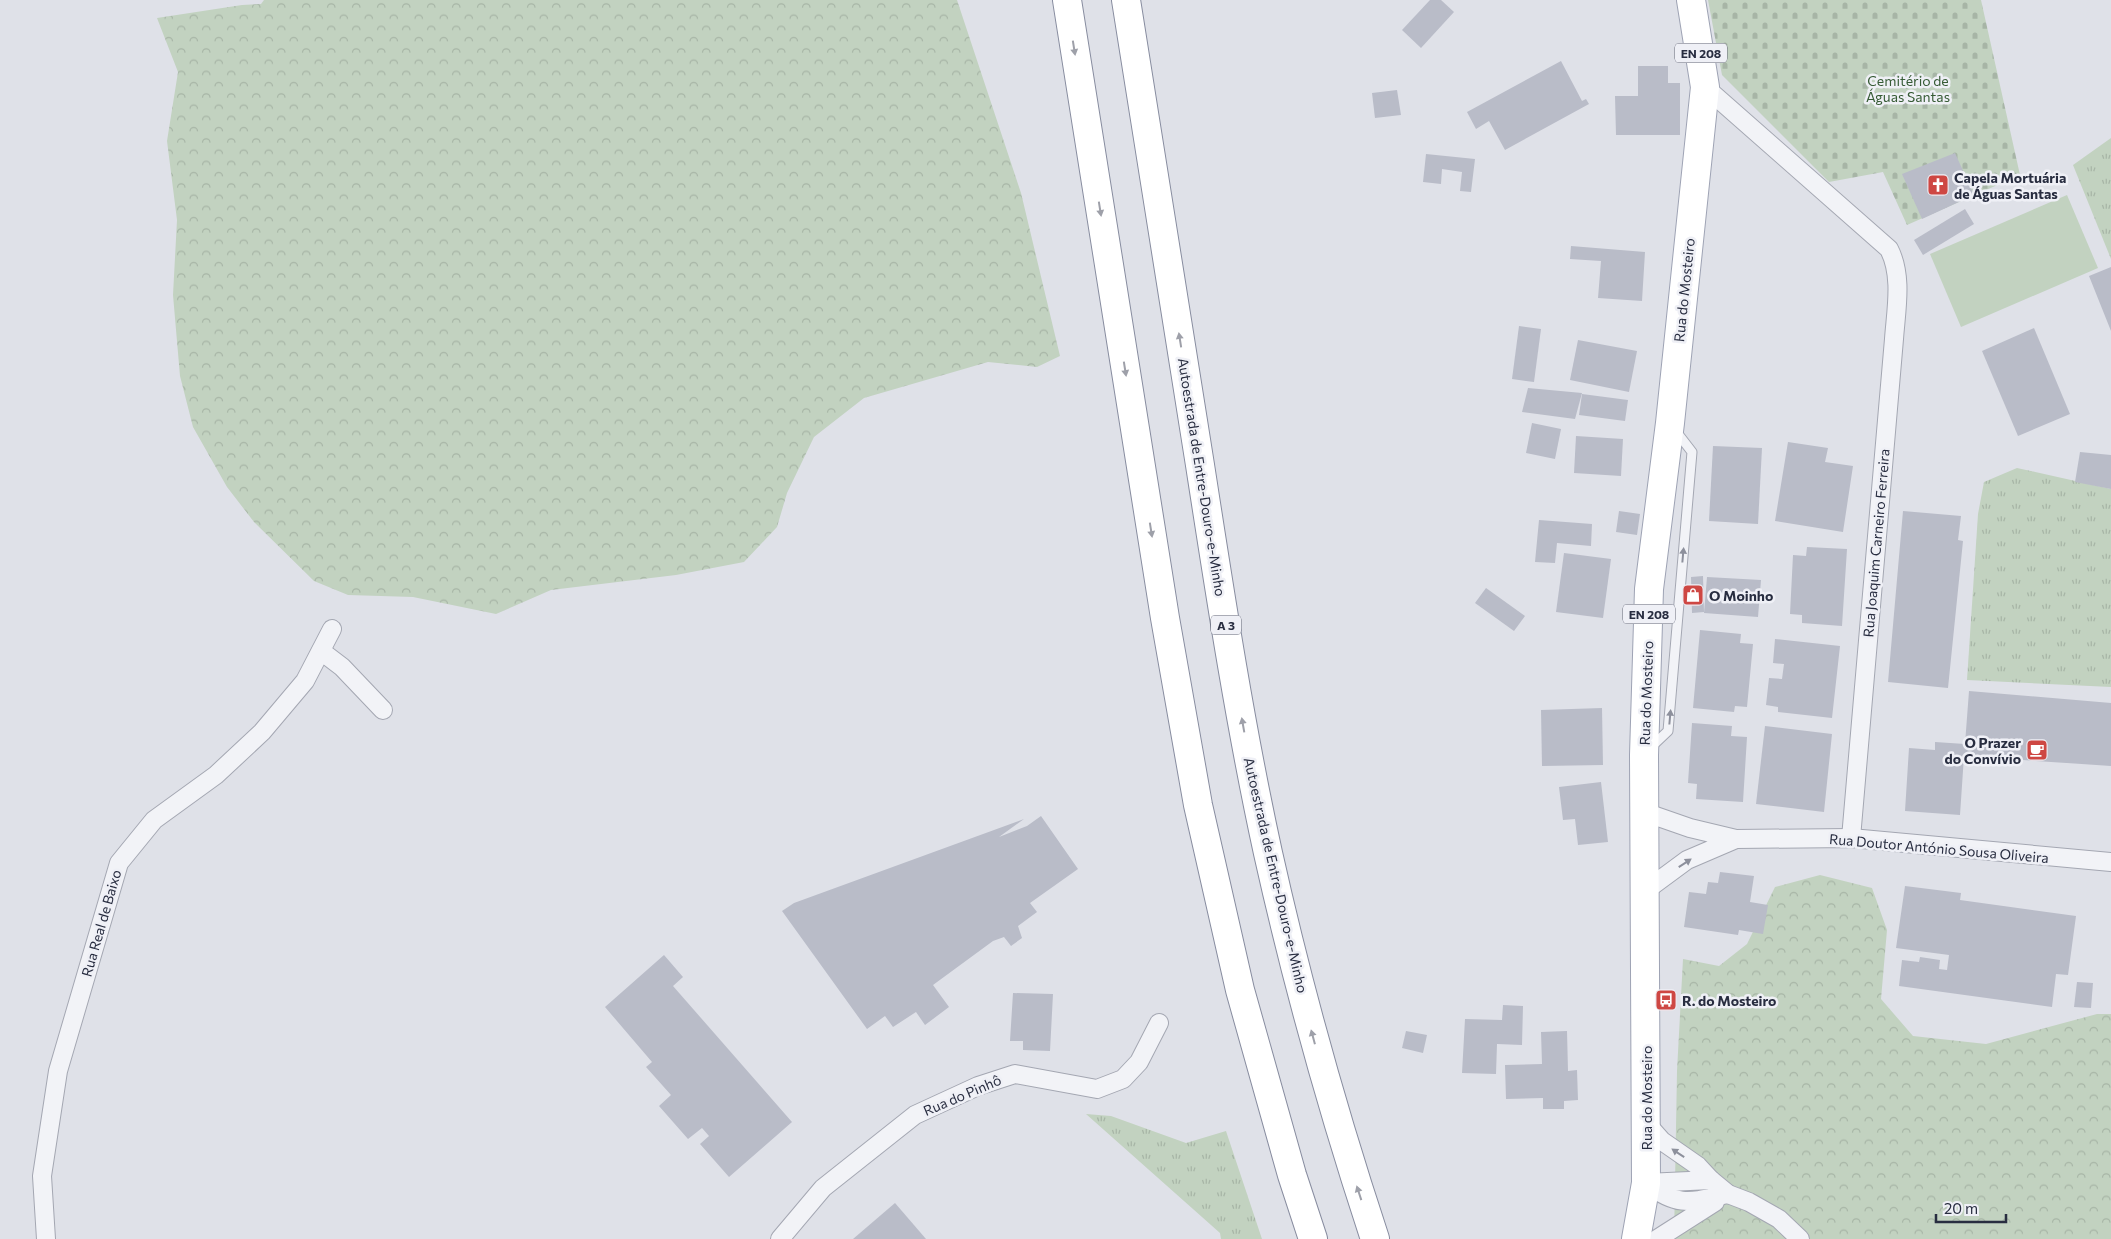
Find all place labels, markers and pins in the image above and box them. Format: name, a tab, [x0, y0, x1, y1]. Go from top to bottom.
place label: Capela Mortuária de Águas Santas	[1954, 169, 2066, 202]
church icon: Capela Mortuária de Águas Santas	[1926, 173, 1950, 197]
shop icon: O Moinho	[1681, 583, 1705, 607]
place label: O Moinho	[1709, 587, 1773, 604]
place label: O Prazer do Convívio	[1945, 734, 2021, 767]
cafe icon: O Prazer do Convívio	[2025, 738, 2049, 762]
bus stop icon: R. do Mosteiro	[1654, 988, 1678, 1012]
place label: R. do Mosteiro	[1682, 992, 1776, 1009]

